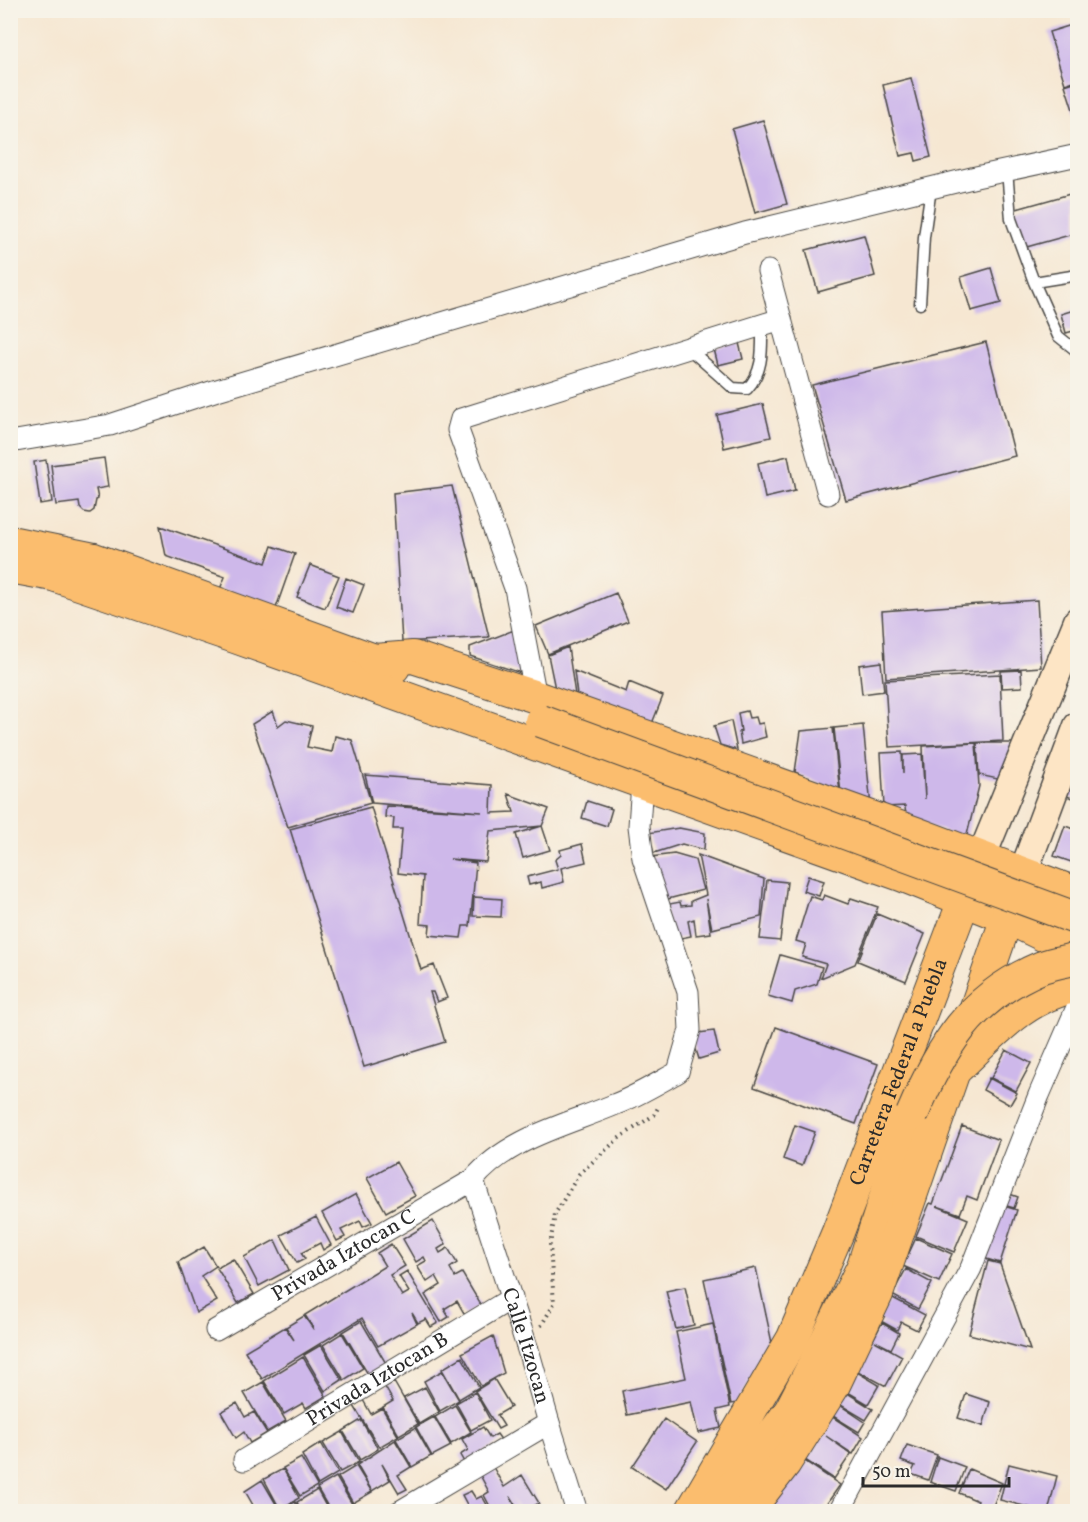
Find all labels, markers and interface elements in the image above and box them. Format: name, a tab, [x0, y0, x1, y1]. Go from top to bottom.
street label: Carretera Federal a Puebla	[842, 954, 955, 1190]
street label: Privada Iztocan C	[267, 1202, 421, 1309]
street label: Calle Itzocan	[494, 1284, 557, 1407]
street label: Privada Iztocan B	[301, 1325, 454, 1433]
scale bar	[863, 1450, 1008, 1488]
text: 50 m	[872, 1460, 911, 1485]

